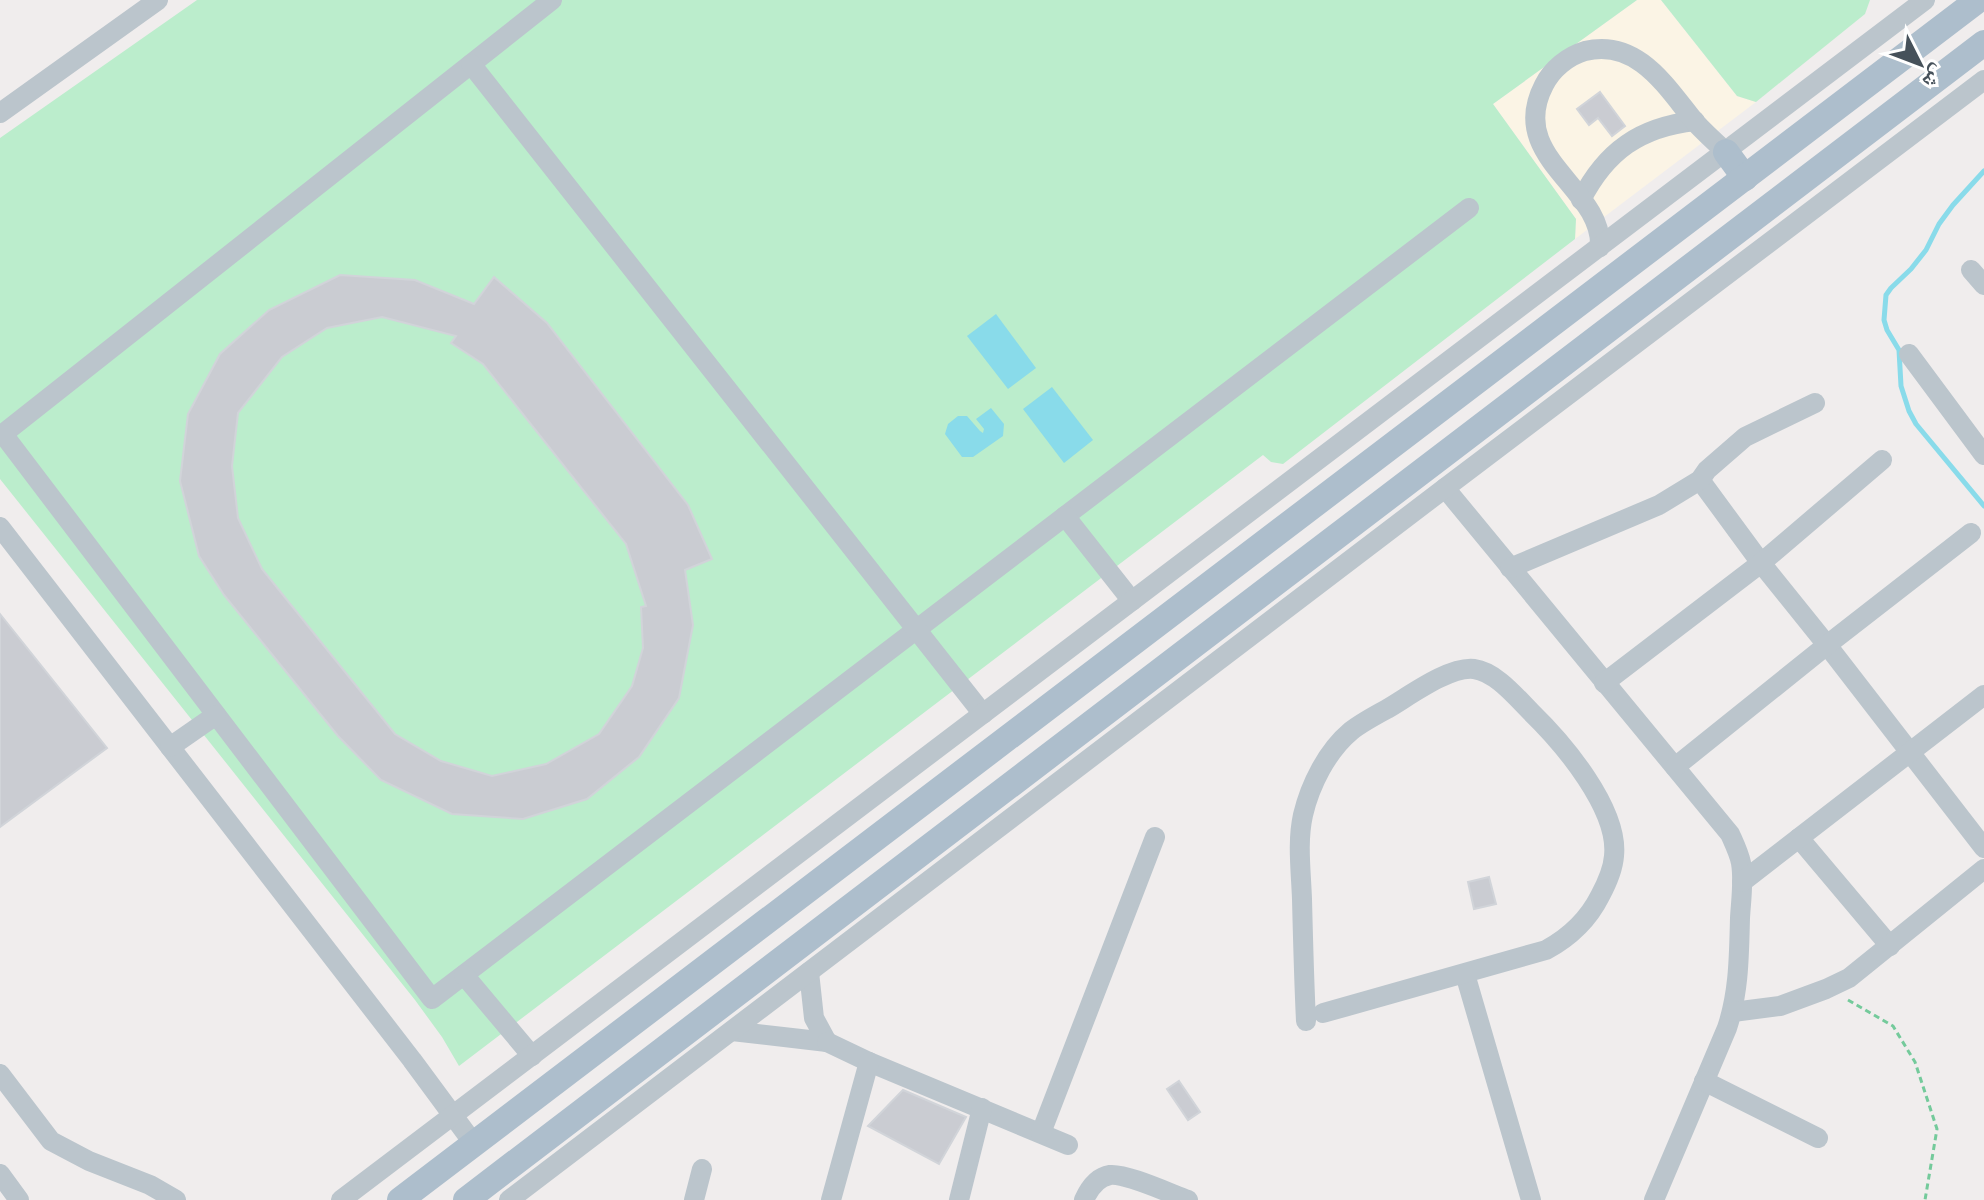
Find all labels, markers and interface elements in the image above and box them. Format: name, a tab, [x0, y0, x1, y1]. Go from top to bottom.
north arrow	[1880, 24, 1960, 104]
text: ش	[1915, 58, 1953, 95]

